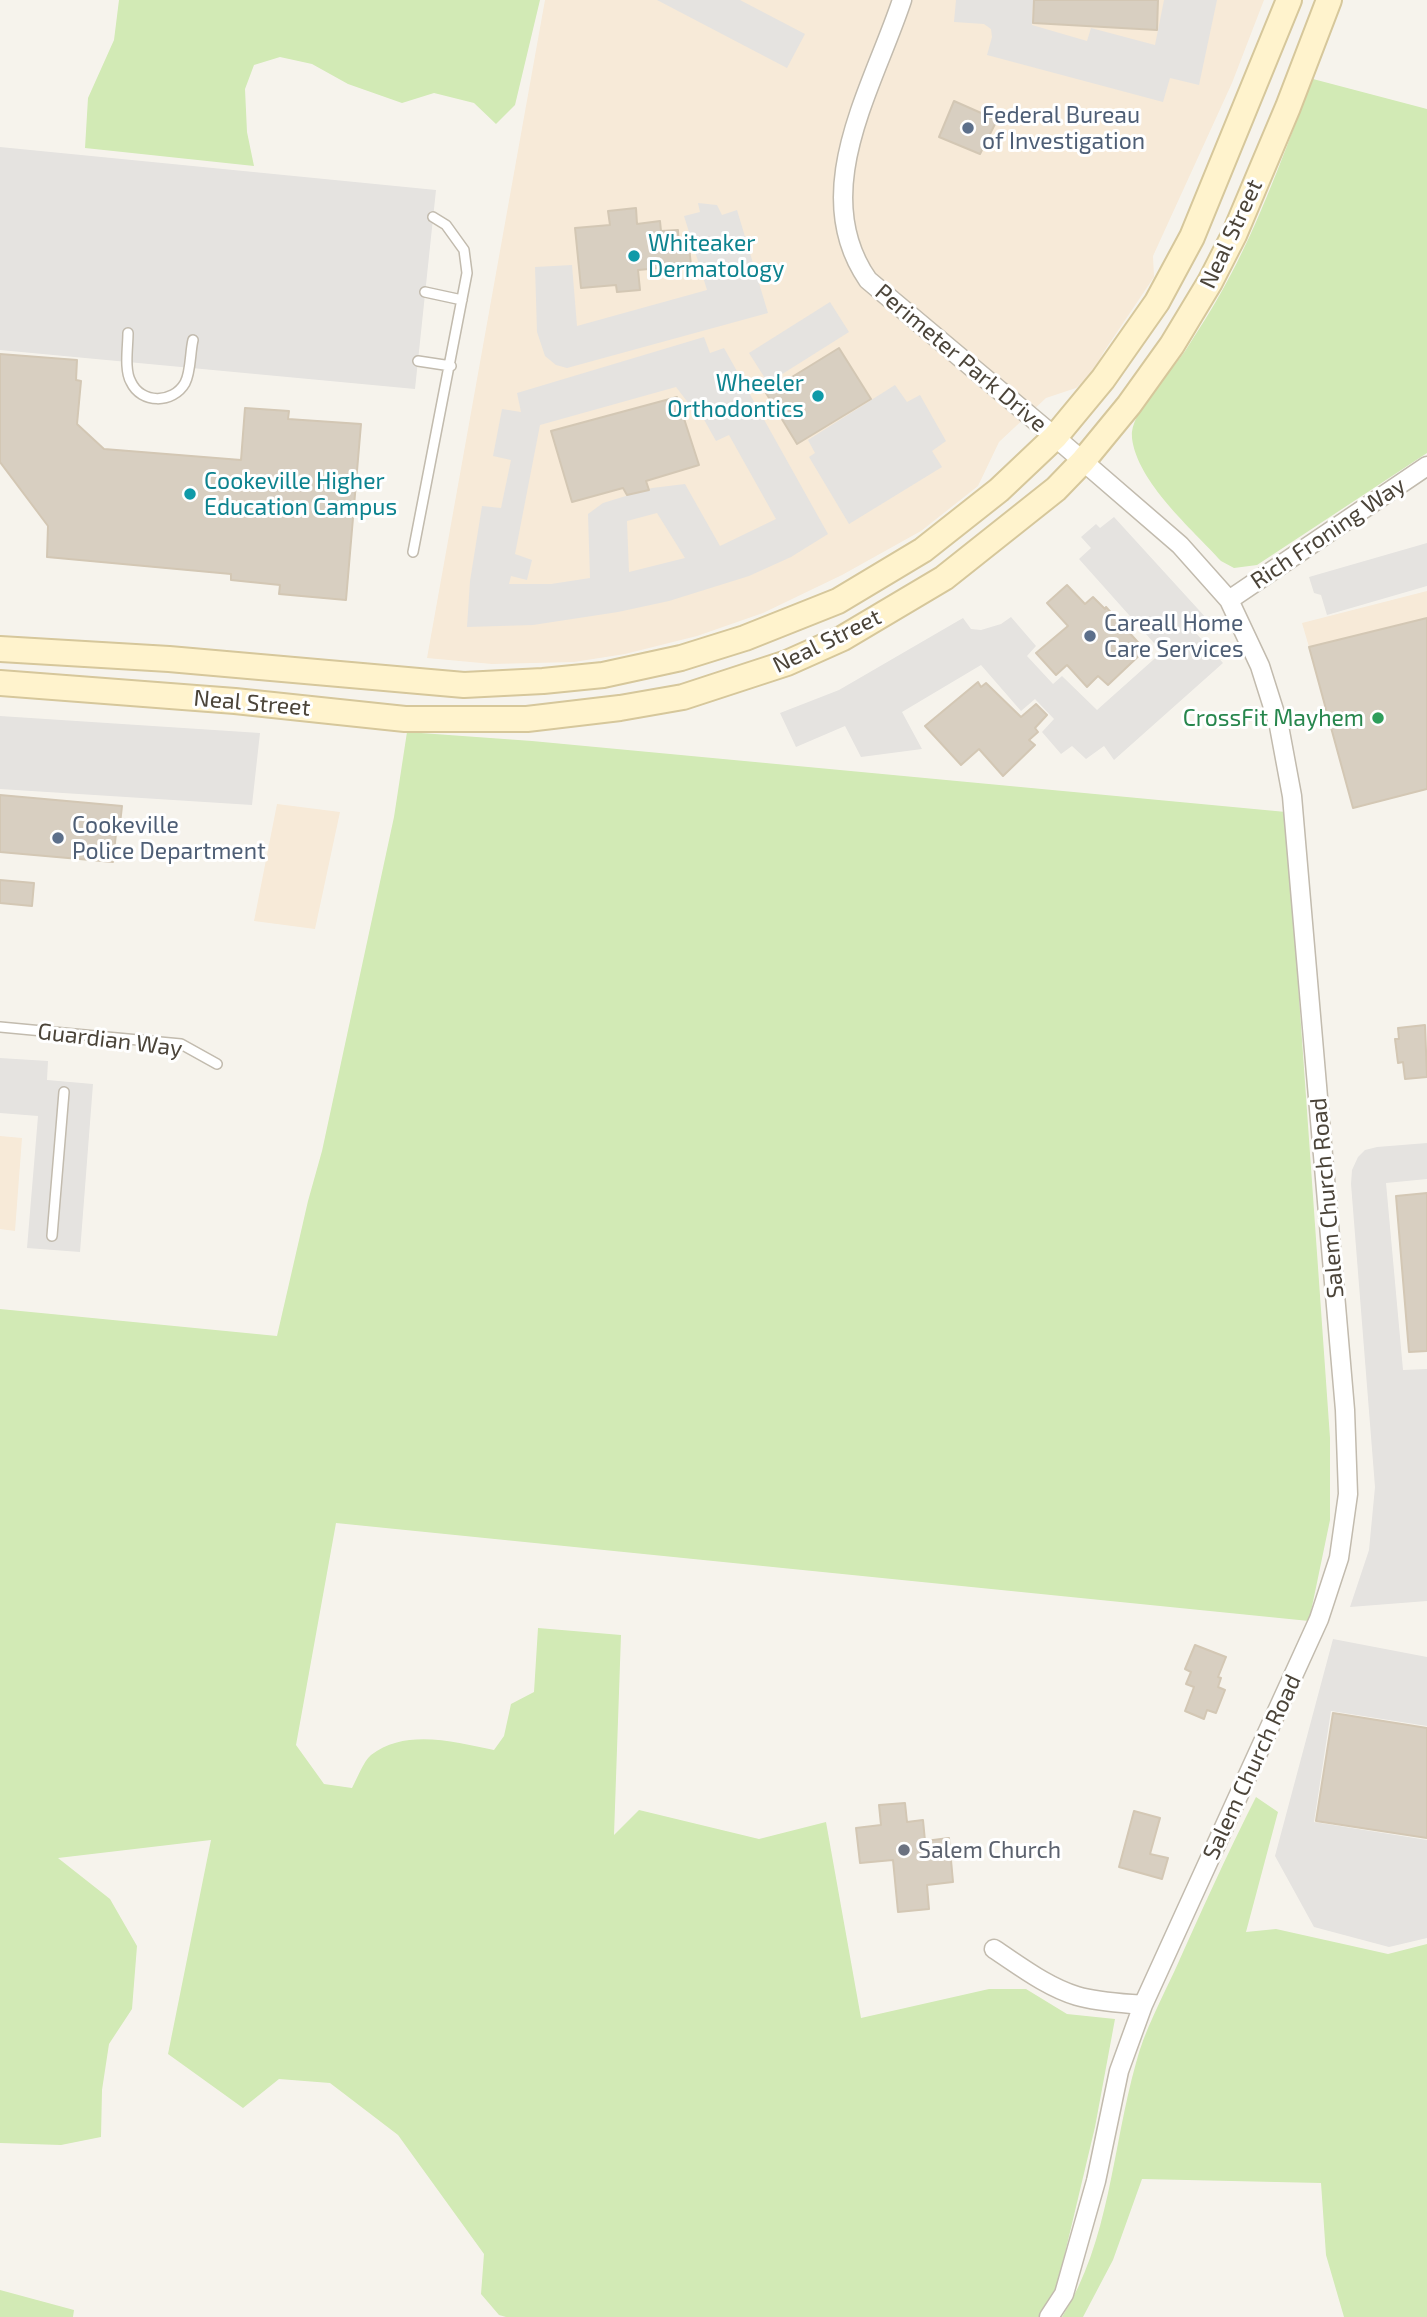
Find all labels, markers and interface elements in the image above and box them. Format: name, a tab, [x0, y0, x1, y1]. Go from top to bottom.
place label: Federal Bureau of Investigation	[982, 101, 1145, 155]
marker: Federal Bureau of Investigation	[960, 120, 976, 136]
street label: Neal Street	[1194, 175, 1268, 293]
place label: Whiteaker Dermatology	[648, 229, 784, 283]
marker: Whiteaker Dermatology	[626, 248, 642, 264]
street label: Perimeter Park Drive	[870, 278, 1052, 438]
place label: Wheeler Orthodontics	[667, 369, 804, 423]
marker: Wheeler Orthodontics	[810, 388, 826, 404]
place label: Cookeville Higher Education Campus	[204, 467, 397, 521]
street label: Rich Froning Way	[1246, 471, 1410, 595]
marker: Cookeville Higher Education Campus	[182, 486, 198, 502]
street label: Neal Street	[768, 603, 886, 679]
place label: Careall Home Care Services	[1104, 609, 1244, 663]
marker: Careall Home Care Services	[1082, 628, 1098, 644]
street label: Neal Street	[192, 684, 312, 722]
place label: CrossFit Mayhem	[1183, 704, 1364, 732]
marker: CrossFit Mayhem	[1370, 710, 1386, 726]
place label: Cookeville Police Department	[72, 811, 266, 865]
marker: Cookeville Police Department	[50, 830, 66, 846]
street label: Guardian Way	[36, 1017, 184, 1063]
street label: Salem Church Road	[1304, 1097, 1350, 1299]
street label: Salem Church Road	[1197, 1670, 1307, 1864]
place label: Salem Church	[918, 1836, 1061, 1864]
marker: Salem Church	[896, 1842, 912, 1858]

